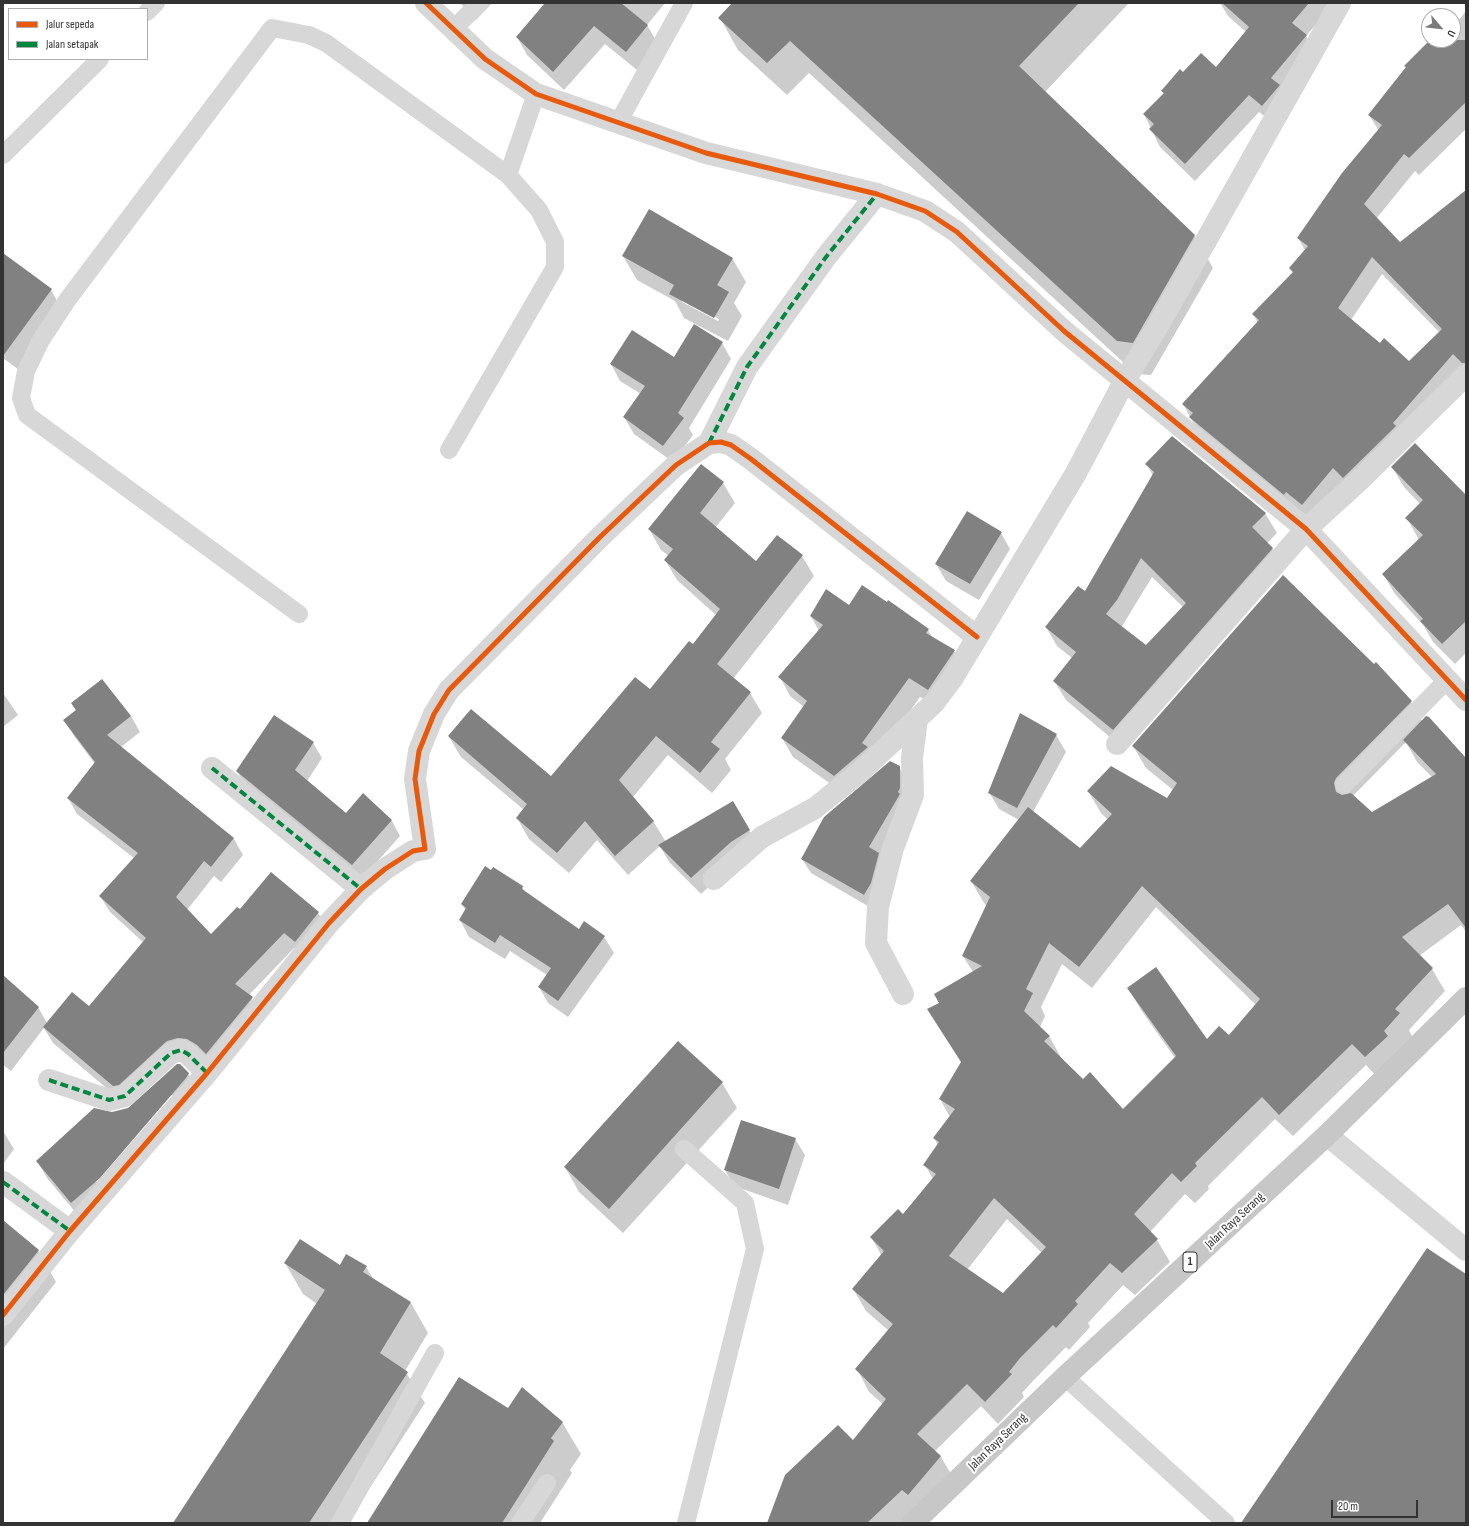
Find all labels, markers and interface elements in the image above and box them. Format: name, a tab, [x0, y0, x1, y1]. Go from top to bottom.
legend	[8, 8, 148, 60]
north arrow	[1421, 8, 1461, 48]
text: Jalur sepeda	[46, 17, 94, 32]
text: U	[1444, 28, 1458, 39]
text: Jalan setapak	[46, 37, 98, 52]
street label: Jalan Raya Serang	[1202, 1190, 1268, 1252]
road number: 1	[1183, 1252, 1197, 1272]
street label: Jalan Raya Serang	[965, 1410, 1031, 1474]
scale bar	[1333, 1492, 1420, 1518]
text: 20 m	[1338, 1499, 1358, 1514]

